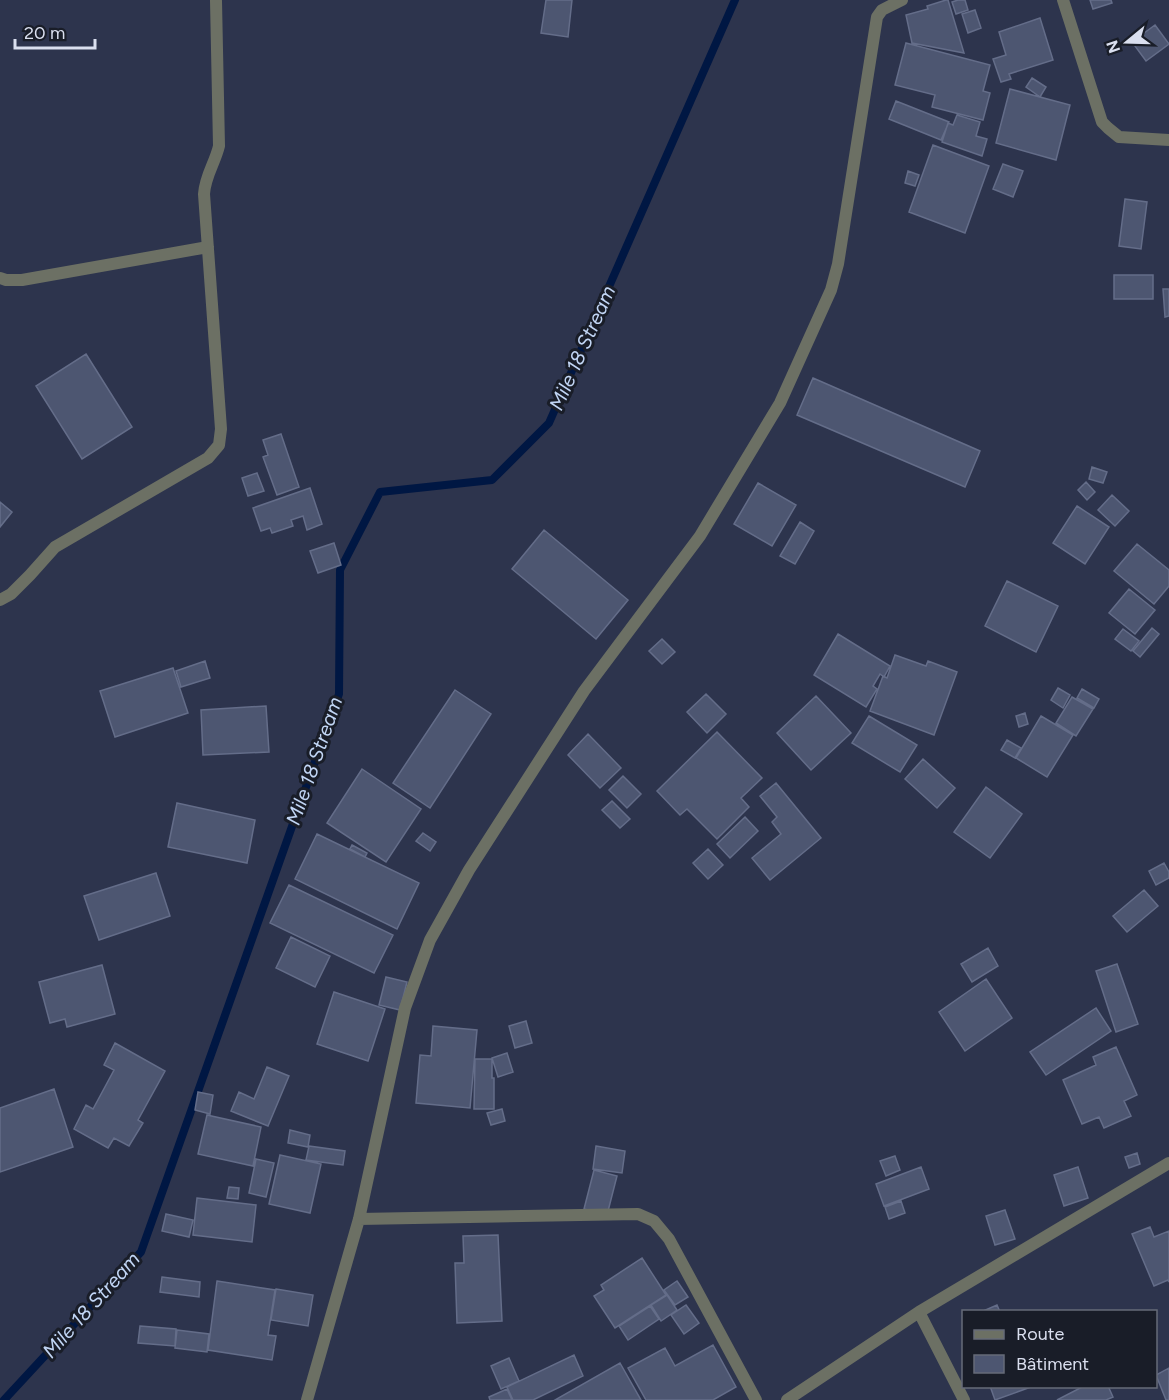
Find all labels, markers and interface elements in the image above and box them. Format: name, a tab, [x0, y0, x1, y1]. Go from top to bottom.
scale bar	[15, 12, 94, 50]
north arrow	[1097, 12, 1157, 72]
text: 20 m	[24, 22, 65, 44]
text: N	[1102, 38, 1124, 56]
water label: Mile 18 Stream	[544, 282, 620, 414]
water label: Mile 18 Stream	[281, 694, 347, 828]
water label: Mile 18 Stream	[37, 1247, 145, 1363]
legend	[962, 1310, 1157, 1388]
text: Route	[1016, 1323, 1065, 1345]
text: Bâtiment	[1016, 1353, 1089, 1375]

